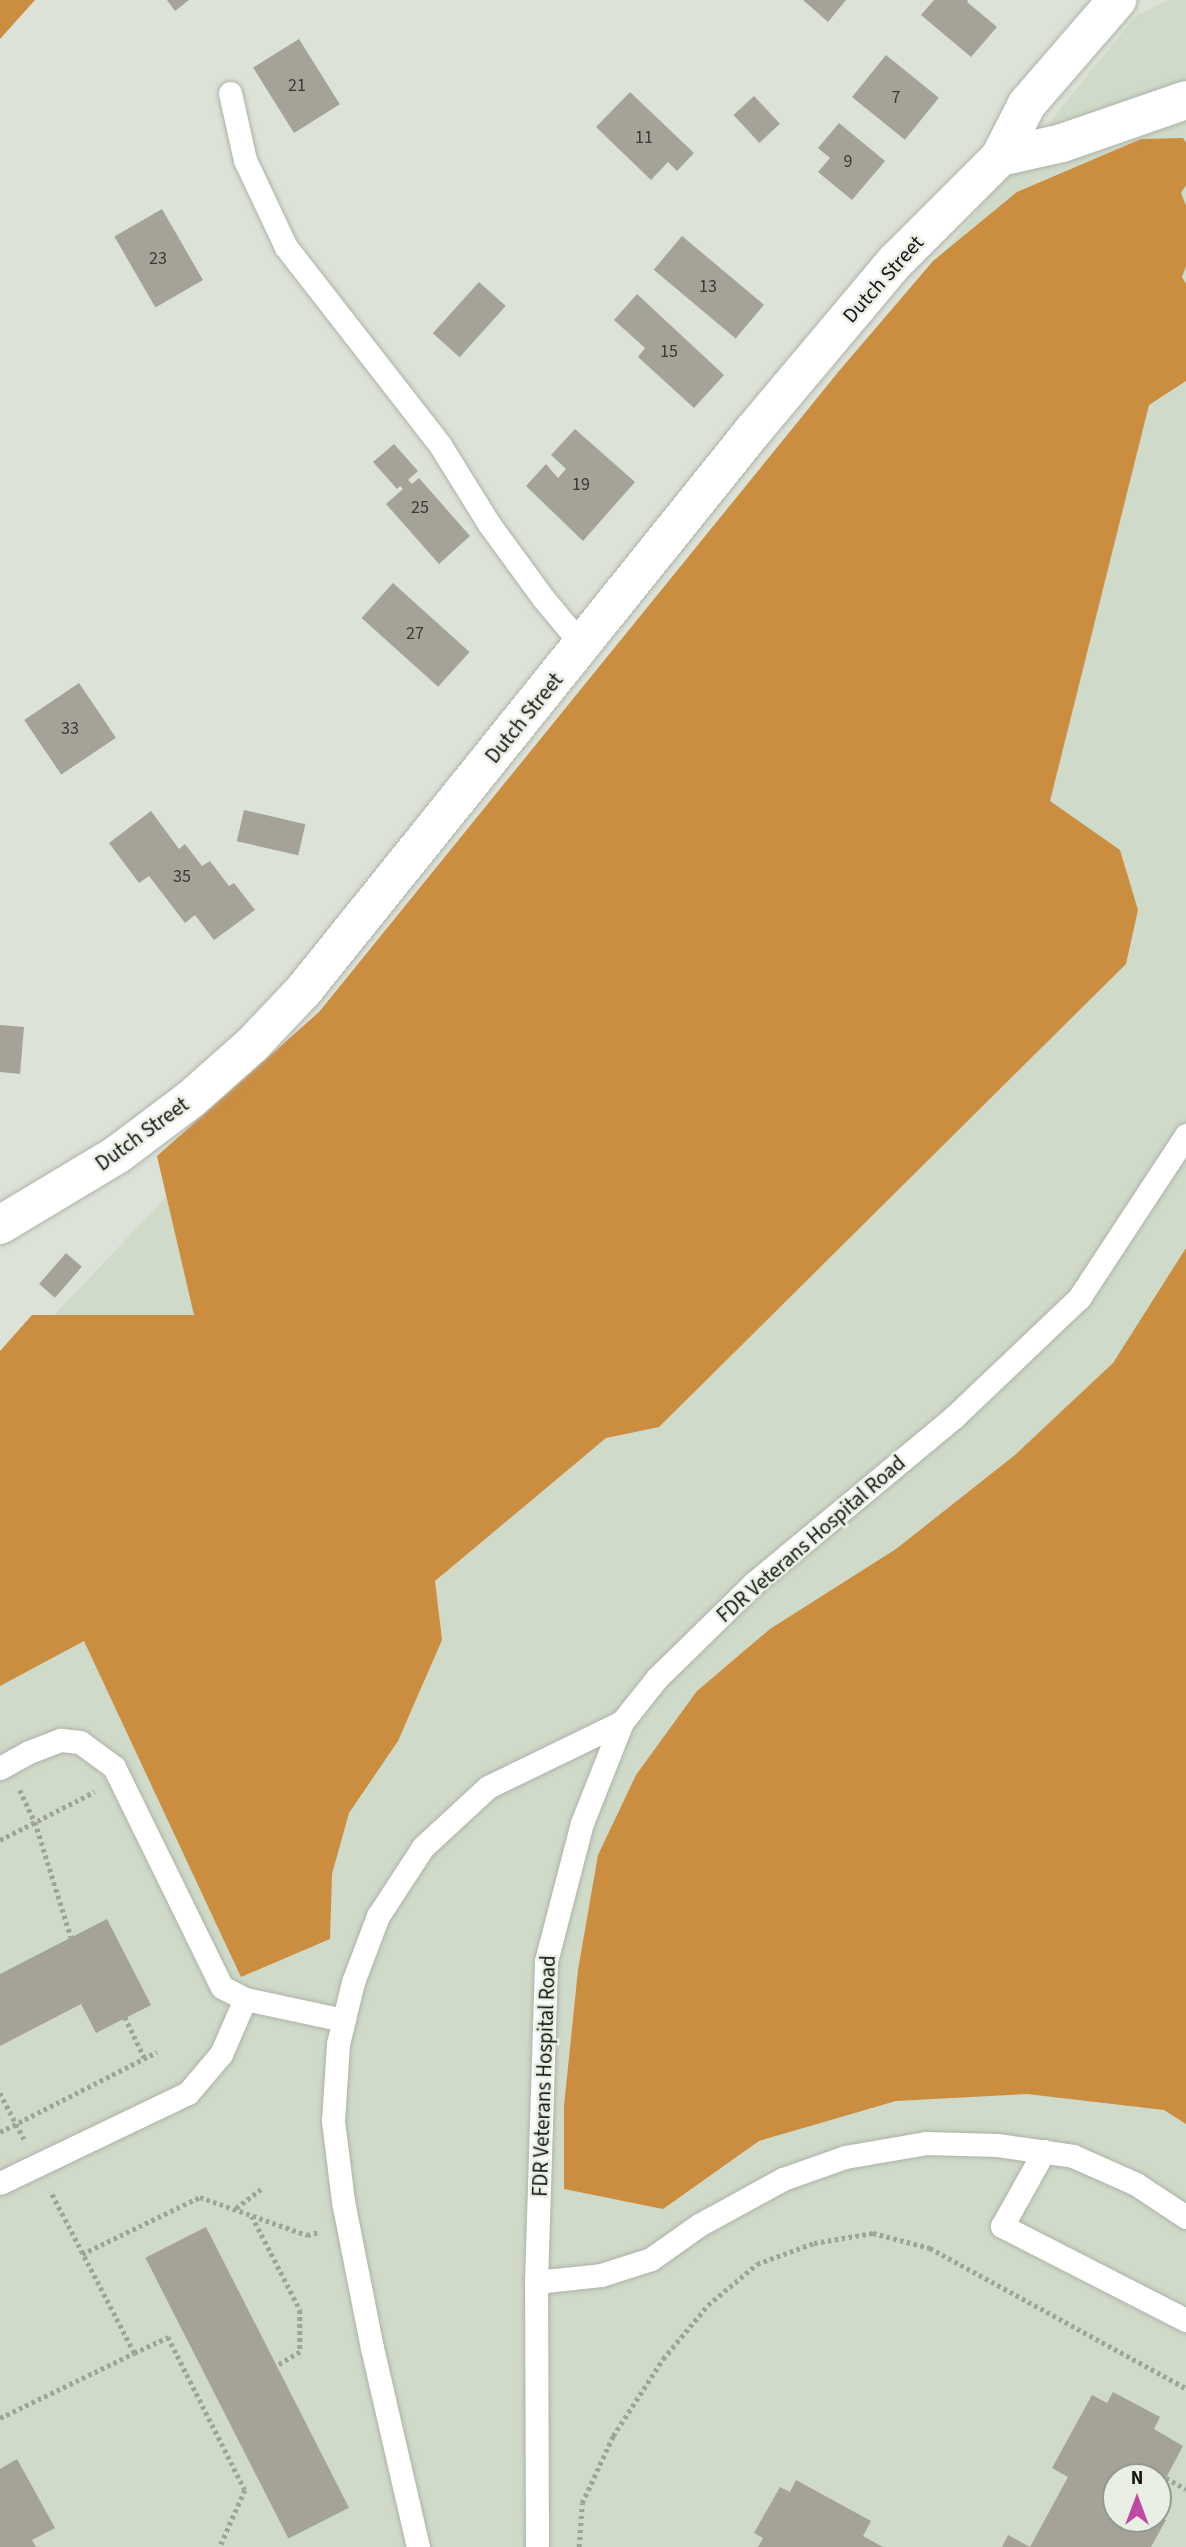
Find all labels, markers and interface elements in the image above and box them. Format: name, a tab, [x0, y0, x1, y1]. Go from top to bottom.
house number: 21	[288, 75, 306, 97]
house number: 7	[892, 87, 900, 109]
house number: 11	[635, 127, 653, 149]
house number: 9	[844, 151, 852, 173]
street label: Dutch Street	[837, 230, 929, 328]
house number: 23	[149, 248, 167, 270]
house number: 13	[699, 276, 717, 298]
house number: 15	[660, 341, 678, 363]
house number: 19	[572, 474, 590, 496]
house number: 25	[411, 497, 429, 519]
house number: 27	[406, 623, 424, 645]
street label: Dutch Street	[480, 668, 568, 768]
house number: 33	[61, 718, 79, 740]
house number: 35	[173, 866, 191, 888]
street label: Dutch Street	[91, 1092, 193, 1176]
street label: FDR Veterans Hospital Road	[712, 1450, 910, 1628]
street label: FDR Veterans Hospital Road	[527, 1955, 561, 2197]
north arrow	[1102, 2463, 1172, 2533]
text: N	[1131, 2465, 1143, 2492]

